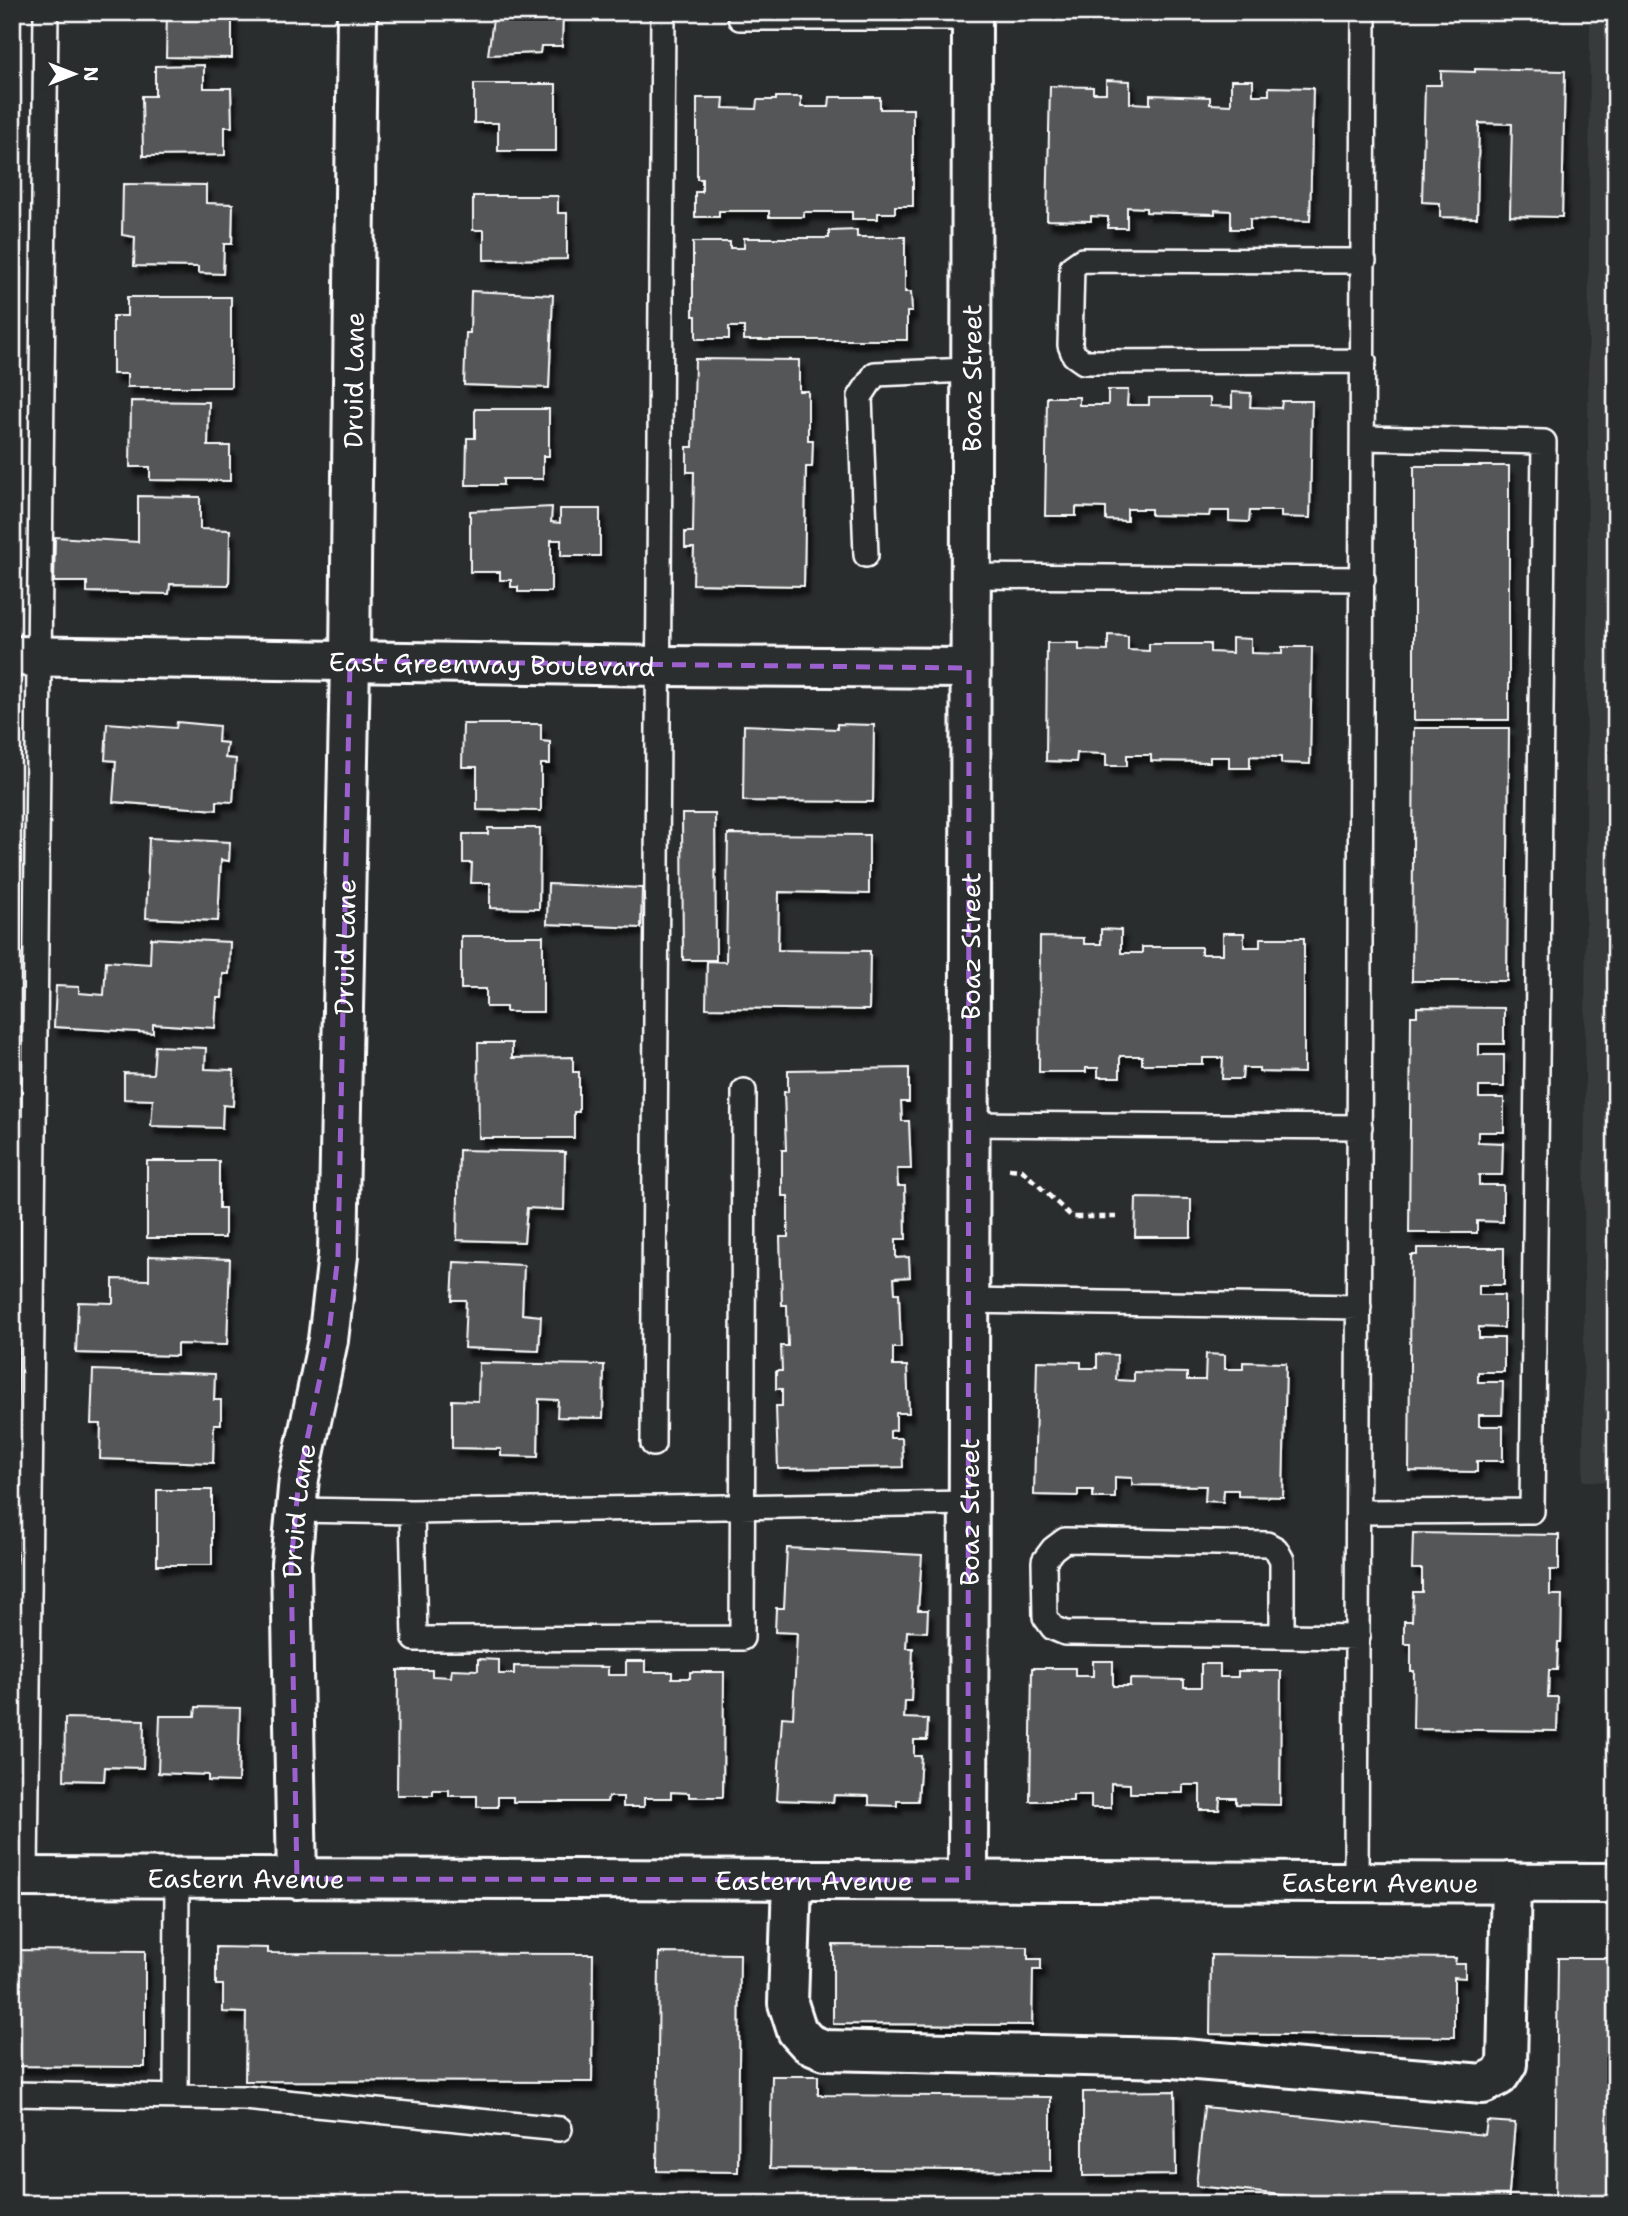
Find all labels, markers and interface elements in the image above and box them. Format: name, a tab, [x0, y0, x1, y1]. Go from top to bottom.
north arrow	[38, 38, 108, 108]
text: N	[78, 66, 103, 82]
street label: Boaz Street	[954, 304, 989, 452]
street label: Druid Lane	[335, 312, 371, 449]
street label: East Greenway Boulevard	[329, 643, 655, 683]
street label: Boaz Street	[952, 872, 988, 1020]
street label: Druid Lane	[325, 879, 363, 1016]
street label: Boaz Street	[951, 1438, 986, 1586]
street label: Druid Lane	[273, 1439, 323, 1579]
street label: Eastern Avenue	[147, 1860, 345, 1896]
street label: Eastern Avenue	[715, 1862, 913, 1898]
street label: Eastern Avenue	[1281, 1864, 1479, 1900]

